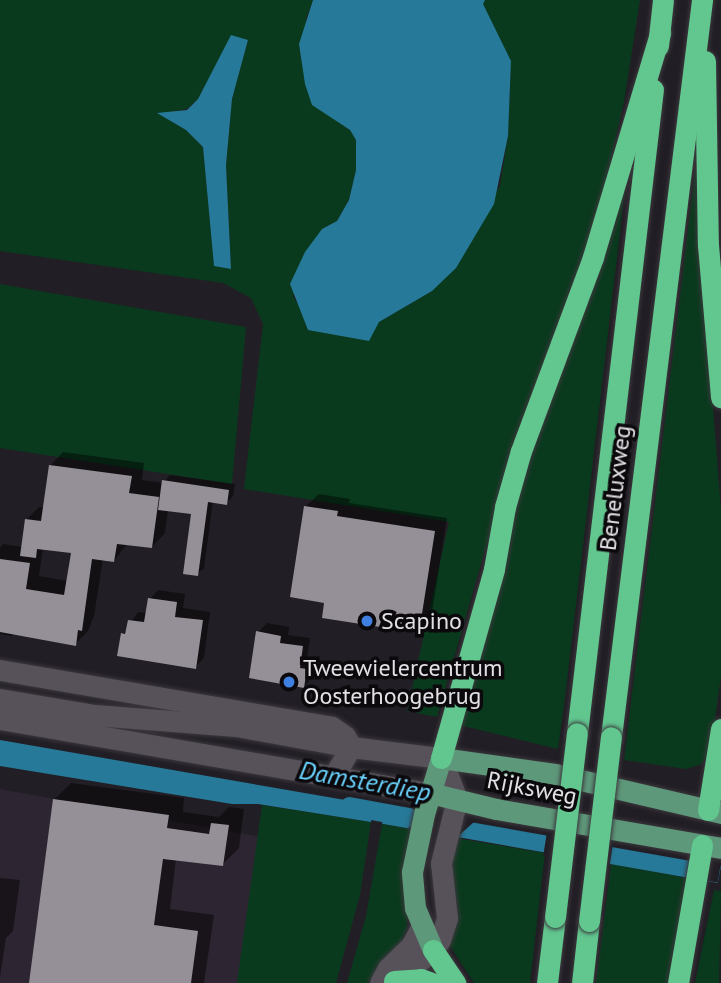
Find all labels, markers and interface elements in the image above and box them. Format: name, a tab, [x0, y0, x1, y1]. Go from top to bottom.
street label: Beneluxweg	[593, 424, 637, 552]
place label: Scapino	[381, 607, 462, 635]
marker: Scapino	[359, 613, 375, 629]
place label: Tweewielercentrum Oosterhoogebrug	[303, 654, 502, 710]
marker: Tweewielercentrum Oosterhoogebrug	[281, 674, 297, 690]
water label: Damsterdiep	[297, 754, 433, 808]
street label: Rijksweg	[485, 765, 579, 811]

